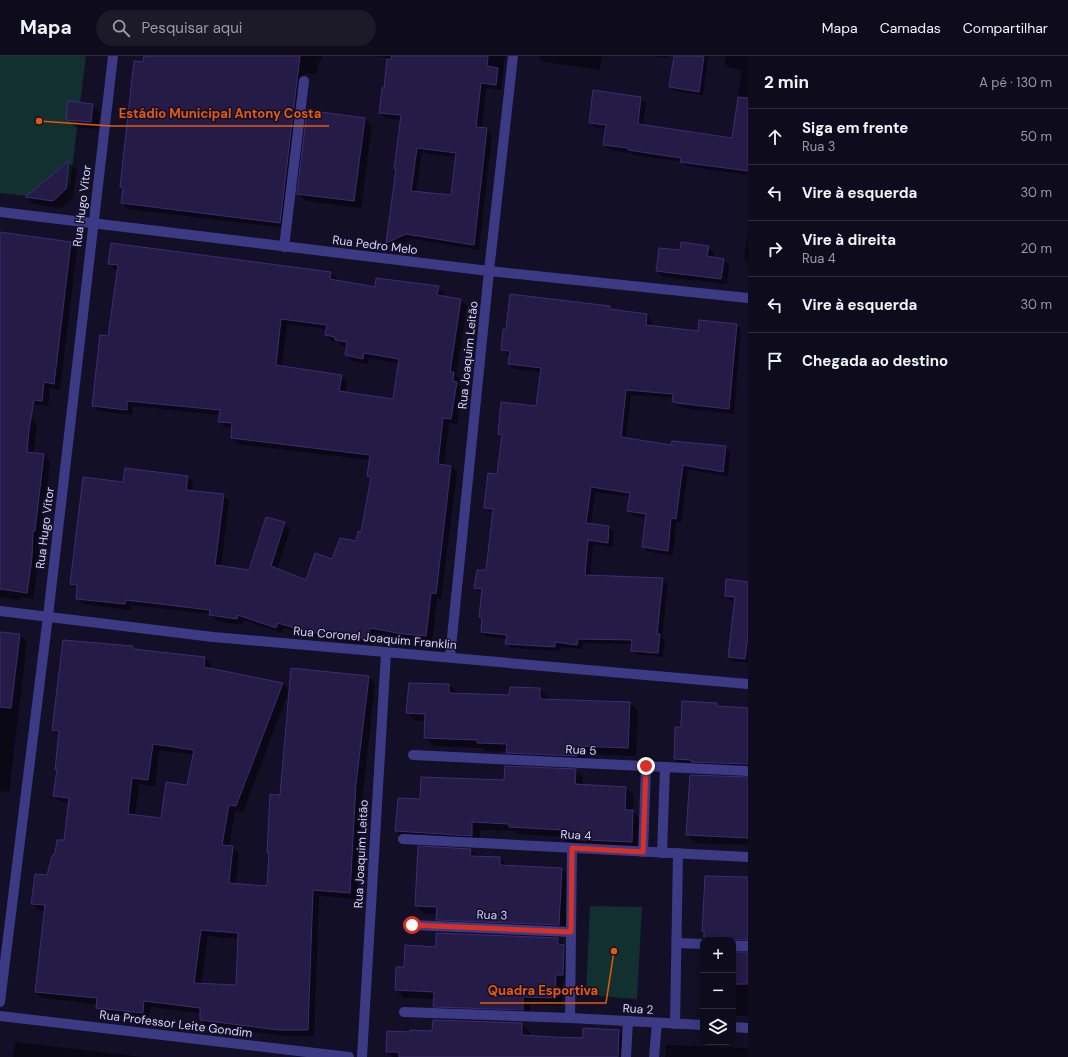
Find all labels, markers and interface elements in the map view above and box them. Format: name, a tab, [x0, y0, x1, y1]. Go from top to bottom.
search box	[96, 10, 376, 46]
text: Mapa	[20, 15, 72, 40]
icon: search	[110, 17, 132, 39]
text: Pesquisar aqui	[142, 18, 242, 38]
text: Mapa	[822, 19, 858, 37]
text: Camadas	[880, 19, 941, 37]
text: Compartilhar	[963, 19, 1048, 37]
text: 2 min	[764, 71, 809, 93]
text: A pé · 130 m	[979, 74, 1052, 91]
callout: Estádio Municipal Antony Costa	[111, 101, 329, 126]
text: Estádio Municipal Antony Costa	[119, 105, 321, 122]
text: Siga em frente	[802, 118, 908, 138]
icon: ahead	[764, 126, 786, 148]
text: 50 m	[1020, 128, 1052, 145]
text: Rua 3	[802, 138, 835, 155]
street label: Rua Hugo Vítor	[69, 164, 95, 248]
icon: left	[764, 182, 786, 204]
text: Vire à esquerda	[802, 183, 917, 203]
text: 30 m	[1020, 184, 1052, 201]
text: Vire à direita	[802, 230, 896, 250]
street label: Rua Pedro Melo	[331, 232, 419, 258]
icon: right	[764, 238, 786, 260]
text: 20 m	[1021, 240, 1052, 257]
text: Rua 4	[802, 250, 836, 267]
icon: left	[764, 294, 786, 316]
text: Vire à esquerda	[802, 295, 917, 315]
text: 30 m	[1020, 296, 1052, 313]
street label: Rua Joaquim Leitão	[454, 300, 482, 410]
icon: arrive	[764, 350, 786, 372]
text: Chegada ao destino	[802, 351, 948, 371]
street label: Rua Hugo Vítor	[32, 486, 58, 570]
street label: Rua Coronel Joaquim Franklin	[293, 623, 457, 653]
street label: Rua 5	[565, 741, 597, 759]
route end	[637, 757, 655, 775]
street label: Rua Joaquim Leitão	[350, 799, 372, 909]
street label: Rua 4	[560, 826, 592, 844]
street label: Rua 3	[476, 906, 508, 924]
route start	[403, 916, 421, 934]
map controls	[700, 937, 736, 1045]
button: +	[700, 937, 736, 973]
button: −	[700, 973, 736, 1009]
callout: Quadra Esportiva	[480, 978, 606, 1003]
text: Quadra Esportiva	[488, 982, 598, 999]
street label: Rua 2	[622, 1000, 654, 1018]
street label: Rua Professor Leite Gondim	[99, 1007, 253, 1041]
button: layers	[700, 1009, 736, 1045]

